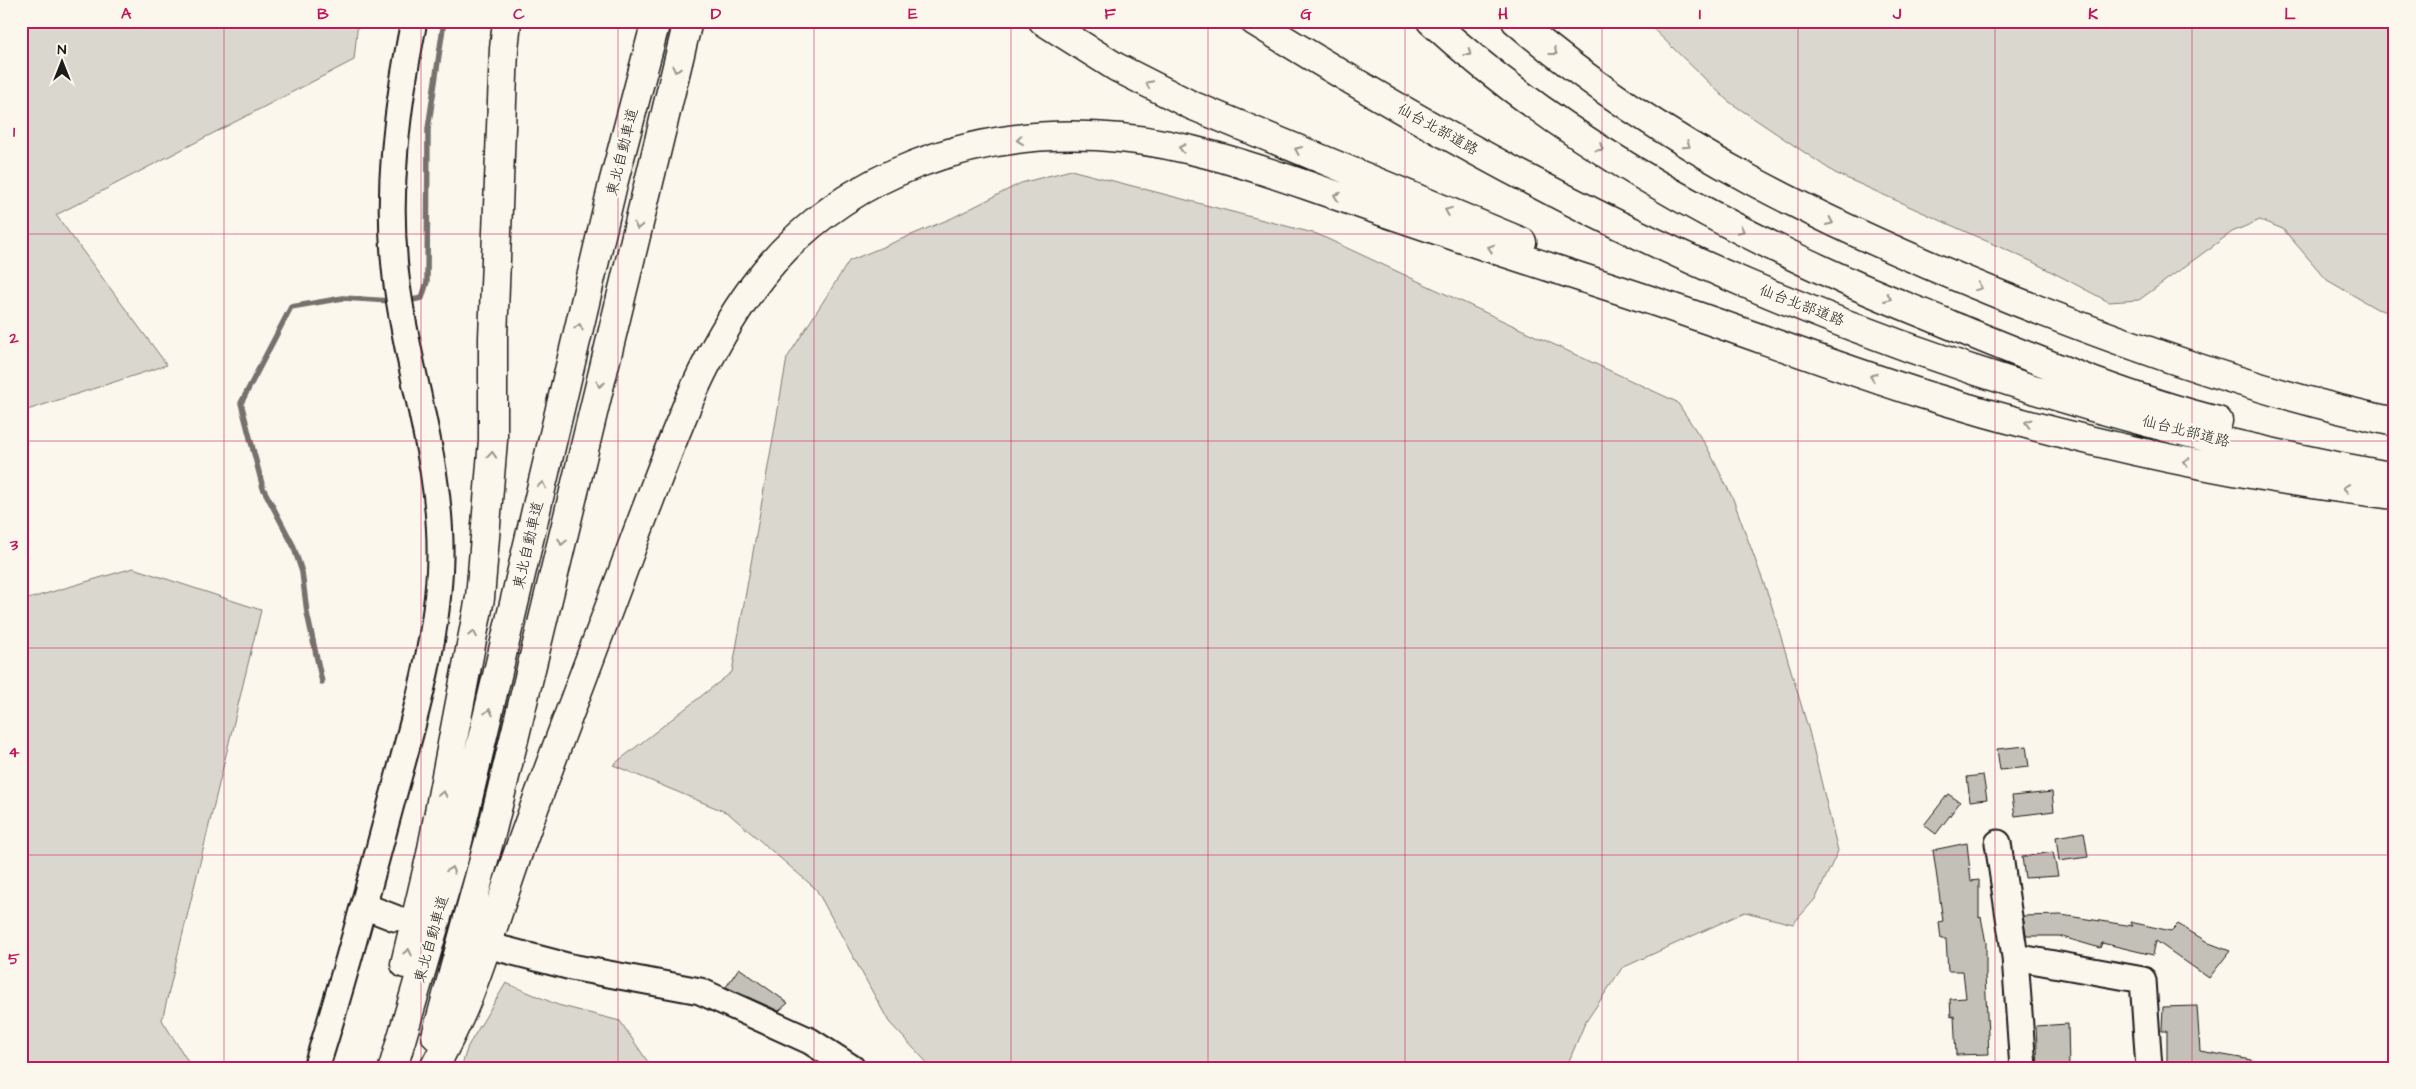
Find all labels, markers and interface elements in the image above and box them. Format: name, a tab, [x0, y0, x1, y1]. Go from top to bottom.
text: A	[121, 3, 132, 25]
text: B	[317, 3, 329, 25]
text: C	[513, 3, 525, 25]
text: D	[711, 3, 722, 25]
text: E	[908, 3, 918, 25]
text: F	[1104, 3, 1116, 25]
text: G	[1300, 3, 1312, 25]
text: H	[1498, 3, 1508, 25]
text: I	[1699, 3, 1701, 25]
text: J	[1892, 3, 1902, 25]
text: K	[2088, 3, 2098, 25]
text: L	[2284, 3, 2296, 25]
north arrow	[38, 38, 88, 88]
text: N	[58, 40, 67, 60]
one-way arrow	[1549, 46, 1558, 55]
one-way arrow	[1462, 48, 1471, 56]
one-way arrow	[671, 64, 682, 73]
one-way arrow	[1146, 80, 1155, 90]
street label: 仙台北部道路	[1393, 98, 1482, 160]
street label: 東北自動車道	[601, 106, 644, 198]
text: 1	[13, 121, 16, 143]
one-way arrow	[1016, 134, 1024, 145]
one-way arrow	[1682, 139, 1691, 148]
one-way arrow	[1595, 142, 1604, 151]
one-way arrow	[1177, 144, 1186, 154]
one-way arrow	[1294, 145, 1303, 156]
one-way arrow	[1333, 192, 1341, 202]
one-way arrow	[1445, 207, 1453, 217]
one-way arrow	[1825, 215, 1834, 226]
one-way arrow	[633, 222, 644, 231]
one-way arrow	[1735, 223, 1744, 233]
one-way arrow	[1487, 244, 1495, 254]
street label: 仙台北部道路	[1756, 280, 1848, 331]
one-way arrow	[1974, 280, 1983, 291]
one-way arrow	[1883, 292, 1892, 303]
one-way arrow	[573, 323, 584, 332]
text: 2	[8, 327, 19, 349]
one-way arrow	[1869, 373, 1877, 383]
one-way arrow	[595, 380, 606, 389]
street label: 仙台北部道路	[2140, 410, 2232, 453]
one-way arrow	[2024, 418, 2033, 429]
one-way arrow	[487, 451, 498, 459]
one-way arrow	[2182, 457, 2191, 468]
one-way arrow	[536, 481, 547, 490]
one-way arrow	[2342, 484, 2351, 494]
street label: 東北自動車道	[508, 499, 549, 591]
text: 3	[9, 534, 19, 556]
one-way arrow	[557, 538, 568, 547]
one-way arrow	[467, 630, 477, 638]
one-way arrow	[483, 707, 494, 716]
text: 4	[9, 741, 20, 763]
one-way arrow	[437, 789, 447, 798]
one-way arrow	[445, 866, 455, 874]
street label: 東北自動車道	[409, 893, 454, 985]
text: 5	[8, 948, 20, 970]
one-way arrow	[402, 948, 413, 957]

